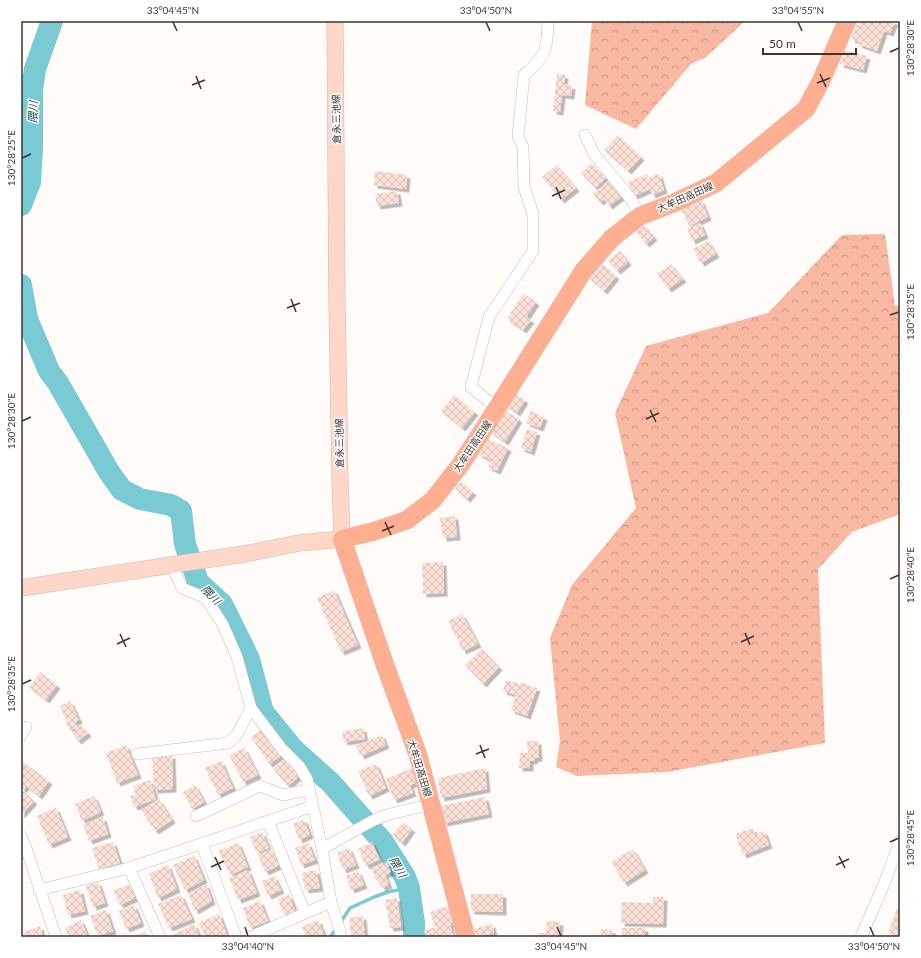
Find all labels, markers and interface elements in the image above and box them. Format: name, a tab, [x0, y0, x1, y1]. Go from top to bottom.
text: 33°04'45"N	[147, 4, 199, 16]
text: 33°04'50"N	[460, 4, 512, 16]
text: 33°04'55"N	[772, 4, 824, 16]
text: 130°28'30"E	[904, 20, 916, 76]
scale bar	[763, 30, 856, 56]
text: 50 m	[769, 36, 796, 51]
street label: 倉永三池線	[330, 94, 342, 144]
water label: 隈川	[25, 100, 40, 123]
text: 130°28'25"E	[5, 130, 17, 186]
street label: 大牟田高田線	[655, 179, 715, 215]
text: 130°28'35"E	[904, 284, 916, 340]
text: 130°28'30"E	[5, 393, 17, 449]
street label: 倉永三池線	[333, 418, 345, 468]
street label: 大牟田高田線	[450, 418, 494, 474]
text: 130°28'40"E	[904, 547, 916, 603]
water label: 隈川	[199, 582, 224, 608]
text: 130°28'35"E	[5, 656, 17, 712]
street label: 大牟田高田線	[405, 738, 435, 798]
text: 130°28'45"E	[904, 810, 916, 866]
water label: 隈川	[387, 854, 410, 880]
text: 33°04'40"N	[222, 940, 274, 952]
text: 33°04'45"N	[535, 940, 587, 952]
text: 33°04'50"N	[848, 940, 900, 952]

